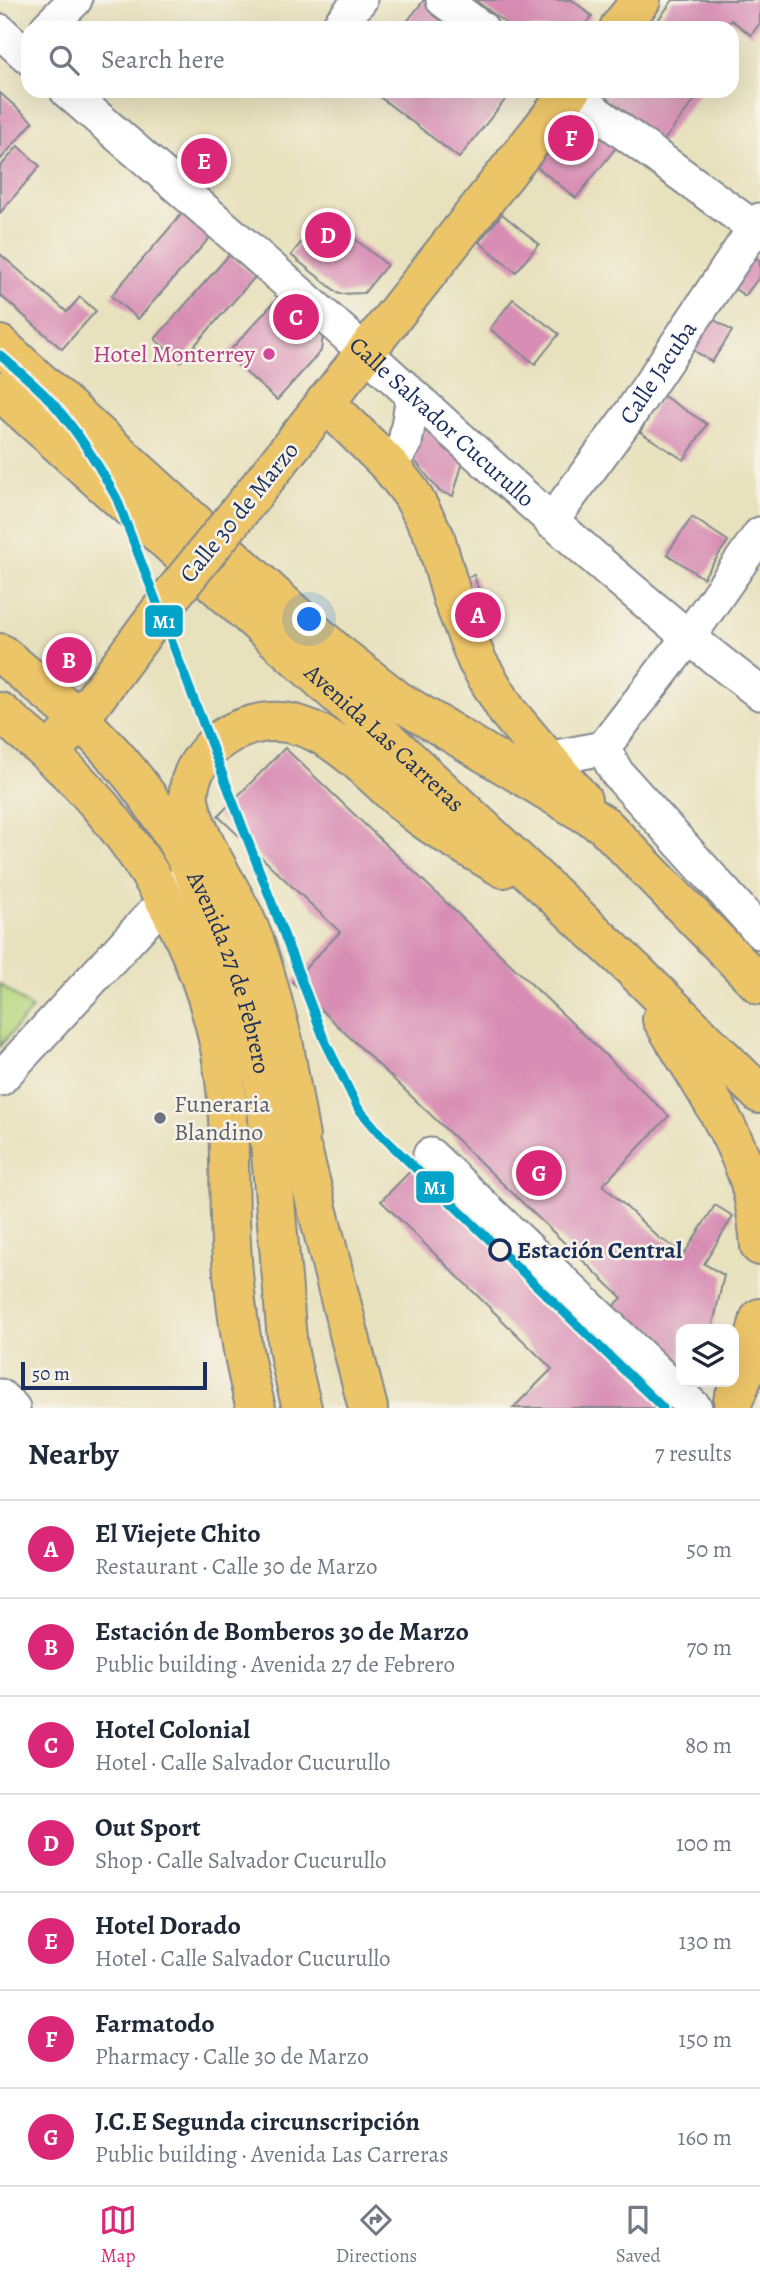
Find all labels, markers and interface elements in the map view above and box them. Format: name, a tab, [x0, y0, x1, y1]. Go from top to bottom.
search box	[21, 21, 739, 98]
icon: search	[45, 41, 83, 79]
text: Search here	[101, 42, 225, 77]
pin: F	[548, 112, 594, 164]
pin: E	[181, 135, 227, 187]
pin: D	[305, 209, 351, 261]
pin: C	[273, 291, 319, 343]
street label: Calle Jacuba	[612, 314, 705, 430]
street label: Calle Salvador Cucurullo	[342, 329, 542, 514]
place label: Hotel Monterrey	[93, 338, 255, 370]
marker: Hotel Monterrey	[261, 346, 277, 362]
street label: Calle 30 de Marzo	[172, 435, 306, 589]
pin: A	[455, 589, 501, 641]
your location	[292, 602, 326, 636]
line badge: M1	[144, 604, 184, 638]
text: M1	[153, 609, 176, 635]
pin: B	[46, 634, 92, 686]
street label: Avenida Las Carreras	[297, 656, 471, 819]
street label: Avenida 27 de Febrero	[179, 864, 278, 1076]
place label: Funeraria Blandino	[174, 1088, 271, 1148]
marker: Funeraria Blandino	[152, 1110, 168, 1126]
pin: G	[516, 1147, 562, 1199]
line badge: M1	[415, 1170, 455, 1204]
text: M1	[424, 1175, 447, 1201]
place label: Estación Central	[517, 1234, 683, 1266]
marker: Estación Central	[489, 1239, 511, 1261]
map controls	[676, 1324, 739, 1387]
button: layers	[676, 1324, 739, 1387]
scale bar	[21, 1359, 206, 1391]
text: 50 m	[32, 1361, 70, 1387]
text: Nearby	[28, 1434, 119, 1474]
text: 7 results	[655, 1438, 732, 1469]
text: El Viejete Chito	[95, 1516, 261, 1551]
text: A	[44, 1534, 58, 1565]
text: 50 m	[686, 1534, 732, 1565]
text: Restaurant · Calle 30 de Marzo	[95, 1551, 377, 1582]
text: Estación de Bomberos 30 de Marzo	[95, 1614, 469, 1649]
text: B	[44, 1632, 58, 1663]
text: 70 m	[686, 1632, 732, 1663]
text: Public building · Avenida 27 de Febrero	[95, 1649, 455, 1680]
text: Hotel Colonial	[95, 1712, 250, 1747]
text: C	[44, 1730, 58, 1761]
text: 80 m	[685, 1730, 732, 1761]
text: Hotel · Calle Salvador Cucurullo	[95, 1747, 390, 1778]
text: Out Sport	[95, 1810, 201, 1845]
text: D	[43, 1828, 59, 1859]
text: 100 m	[676, 1828, 732, 1859]
text: Shop · Calle Salvador Cucurullo	[95, 1845, 386, 1876]
text: Hotel Dorado	[95, 1908, 241, 1943]
text: E	[44, 1926, 58, 1957]
text: 130 m	[679, 1926, 732, 1957]
text: Hotel · Calle Salvador Cucurullo	[95, 1943, 390, 1974]
text: Farmatodo	[95, 2006, 215, 2041]
text: F	[45, 2024, 57, 2055]
text: 150 m	[678, 2024, 732, 2055]
text: Pharmacy · Calle 30 de Marzo	[95, 2041, 369, 2072]
text: J.C.E Segunda circunscripción	[95, 2104, 420, 2139]
text: G	[43, 2122, 59, 2153]
text: 160 m	[678, 2122, 732, 2153]
text: Public building · Avenida Las Carreras	[95, 2139, 448, 2170]
tab: Map	[99, 2201, 137, 2269]
tab: Directions	[336, 2201, 417, 2269]
tab: Saved	[616, 2201, 661, 2269]

